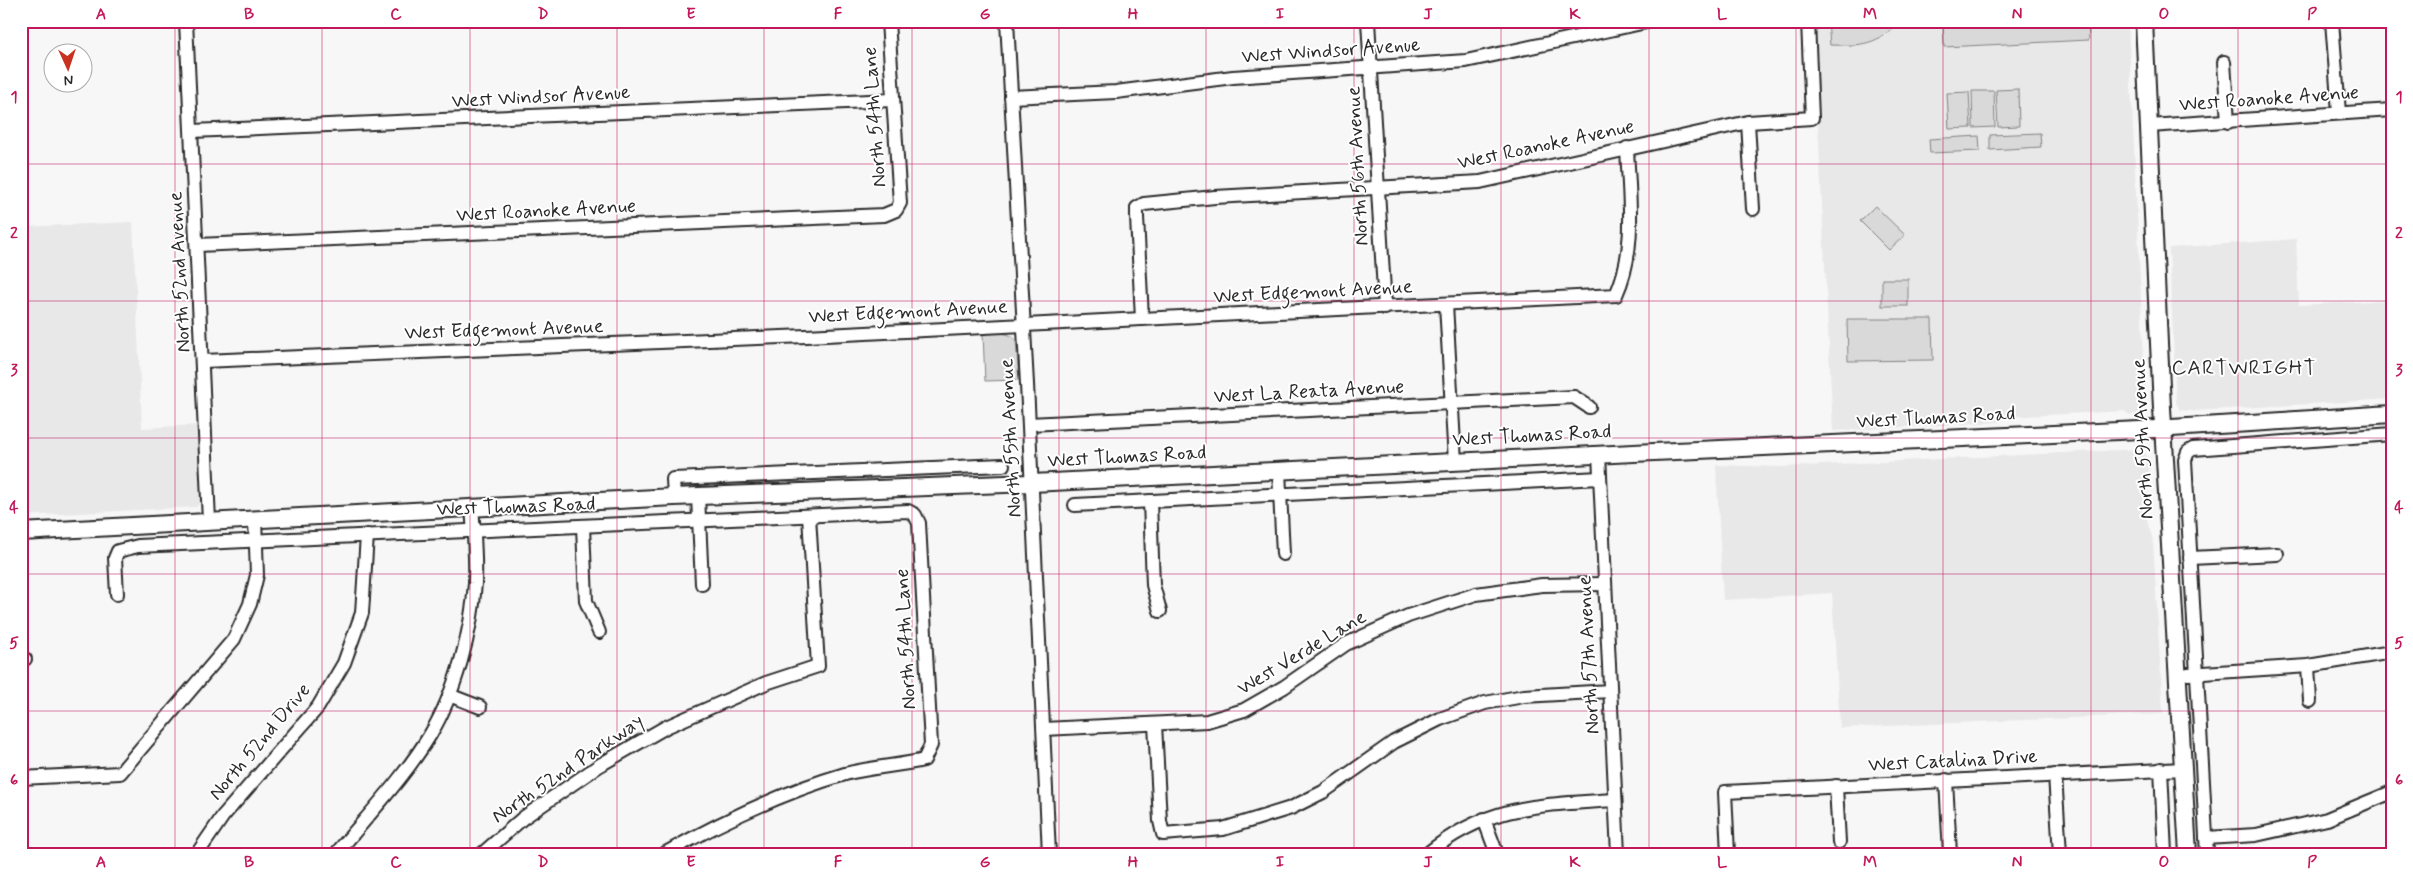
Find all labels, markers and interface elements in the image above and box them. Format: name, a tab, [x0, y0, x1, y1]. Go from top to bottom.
text: A	[96, 4, 106, 25]
text: B	[244, 4, 254, 25]
text: C	[390, 4, 402, 25]
text: D	[537, 4, 549, 25]
text: E	[686, 4, 696, 25]
text: F	[834, 4, 843, 25]
text: G	[980, 4, 991, 25]
text: H	[1128, 4, 1139, 25]
text: I	[1276, 4, 1285, 25]
text: J	[1423, 4, 1433, 25]
text: K	[1569, 4, 1581, 25]
text: L	[1717, 4, 1728, 25]
text: M	[1863, 4, 1877, 25]
text: N	[2012, 4, 2022, 25]
text: O	[2159, 4, 2170, 25]
text: P	[2307, 4, 2317, 25]
street label: West Windsor Avenue	[1241, 31, 1421, 71]
north arrow	[42, 42, 92, 92]
street label: North 54th Lane	[857, 46, 893, 188]
text: N	[63, 71, 74, 89]
street label: West Windsor Avenue	[451, 79, 631, 115]
street label: West Roanoke Avenue	[2178, 79, 2360, 119]
street label: North 56th Avenue	[1340, 85, 1376, 246]
text: 1	[10, 87, 18, 108]
text: 1	[2395, 87, 2403, 108]
street label: West Roanoke Avenue	[1455, 113, 1637, 177]
street label: North 52nd Avenue	[162, 191, 198, 353]
street label: West Roanoke Avenue	[455, 193, 637, 229]
text: 2	[10, 223, 18, 244]
text: 2	[2395, 223, 2403, 244]
street label: West Edgemont Avenue	[1213, 273, 1414, 313]
street label: West Edgemont Avenue	[808, 293, 1009, 333]
street label: West Edgemont Avenue	[404, 313, 604, 349]
district label: CARTWRIGHT	[2171, 354, 2317, 382]
street label: North 55th Avenue	[993, 358, 1029, 518]
street label: North 59th Avenue	[2125, 358, 2161, 520]
text: 3	[10, 360, 18, 381]
text: 3	[2395, 360, 2403, 381]
street label: West La Reata Avenue	[1213, 374, 1405, 410]
street label: West Thomas Road	[1856, 400, 2016, 436]
street label: West Thomas Road	[1452, 418, 1612, 454]
street label: West Thomas Road	[1047, 439, 1207, 475]
street label: West Thomas Road	[436, 491, 596, 523]
text: 4	[9, 497, 19, 518]
text: 4	[2394, 497, 2404, 518]
street label: North 54th Lane	[889, 568, 923, 710]
street label: North 57th Avenue	[1571, 575, 1607, 735]
street label: West Verde Lane	[1232, 604, 1372, 702]
text: 5	[9, 633, 19, 654]
text: 5	[2394, 633, 2404, 654]
street label: North 52nd Drive	[203, 678, 317, 806]
street label: North 52nd Parkway	[487, 708, 649, 830]
street label: West Catalina Drive	[1868, 743, 2038, 779]
text: 6	[10, 770, 18, 791]
text: 6	[2395, 770, 2403, 791]
text: A	[96, 852, 106, 873]
text: B	[244, 852, 254, 873]
text: C	[390, 852, 402, 873]
text: D	[537, 852, 549, 873]
text: E	[686, 852, 696, 873]
text: F	[834, 852, 843, 873]
text: G	[980, 852, 991, 873]
text: H	[1128, 852, 1139, 873]
text: I	[1276, 852, 1285, 873]
text: J	[1423, 852, 1433, 873]
text: K	[1569, 852, 1581, 873]
text: L	[1717, 852, 1728, 873]
text: M	[1863, 852, 1877, 873]
text: N	[2012, 852, 2022, 873]
text: O	[2159, 852, 2170, 873]
text: P	[2307, 852, 2317, 873]

